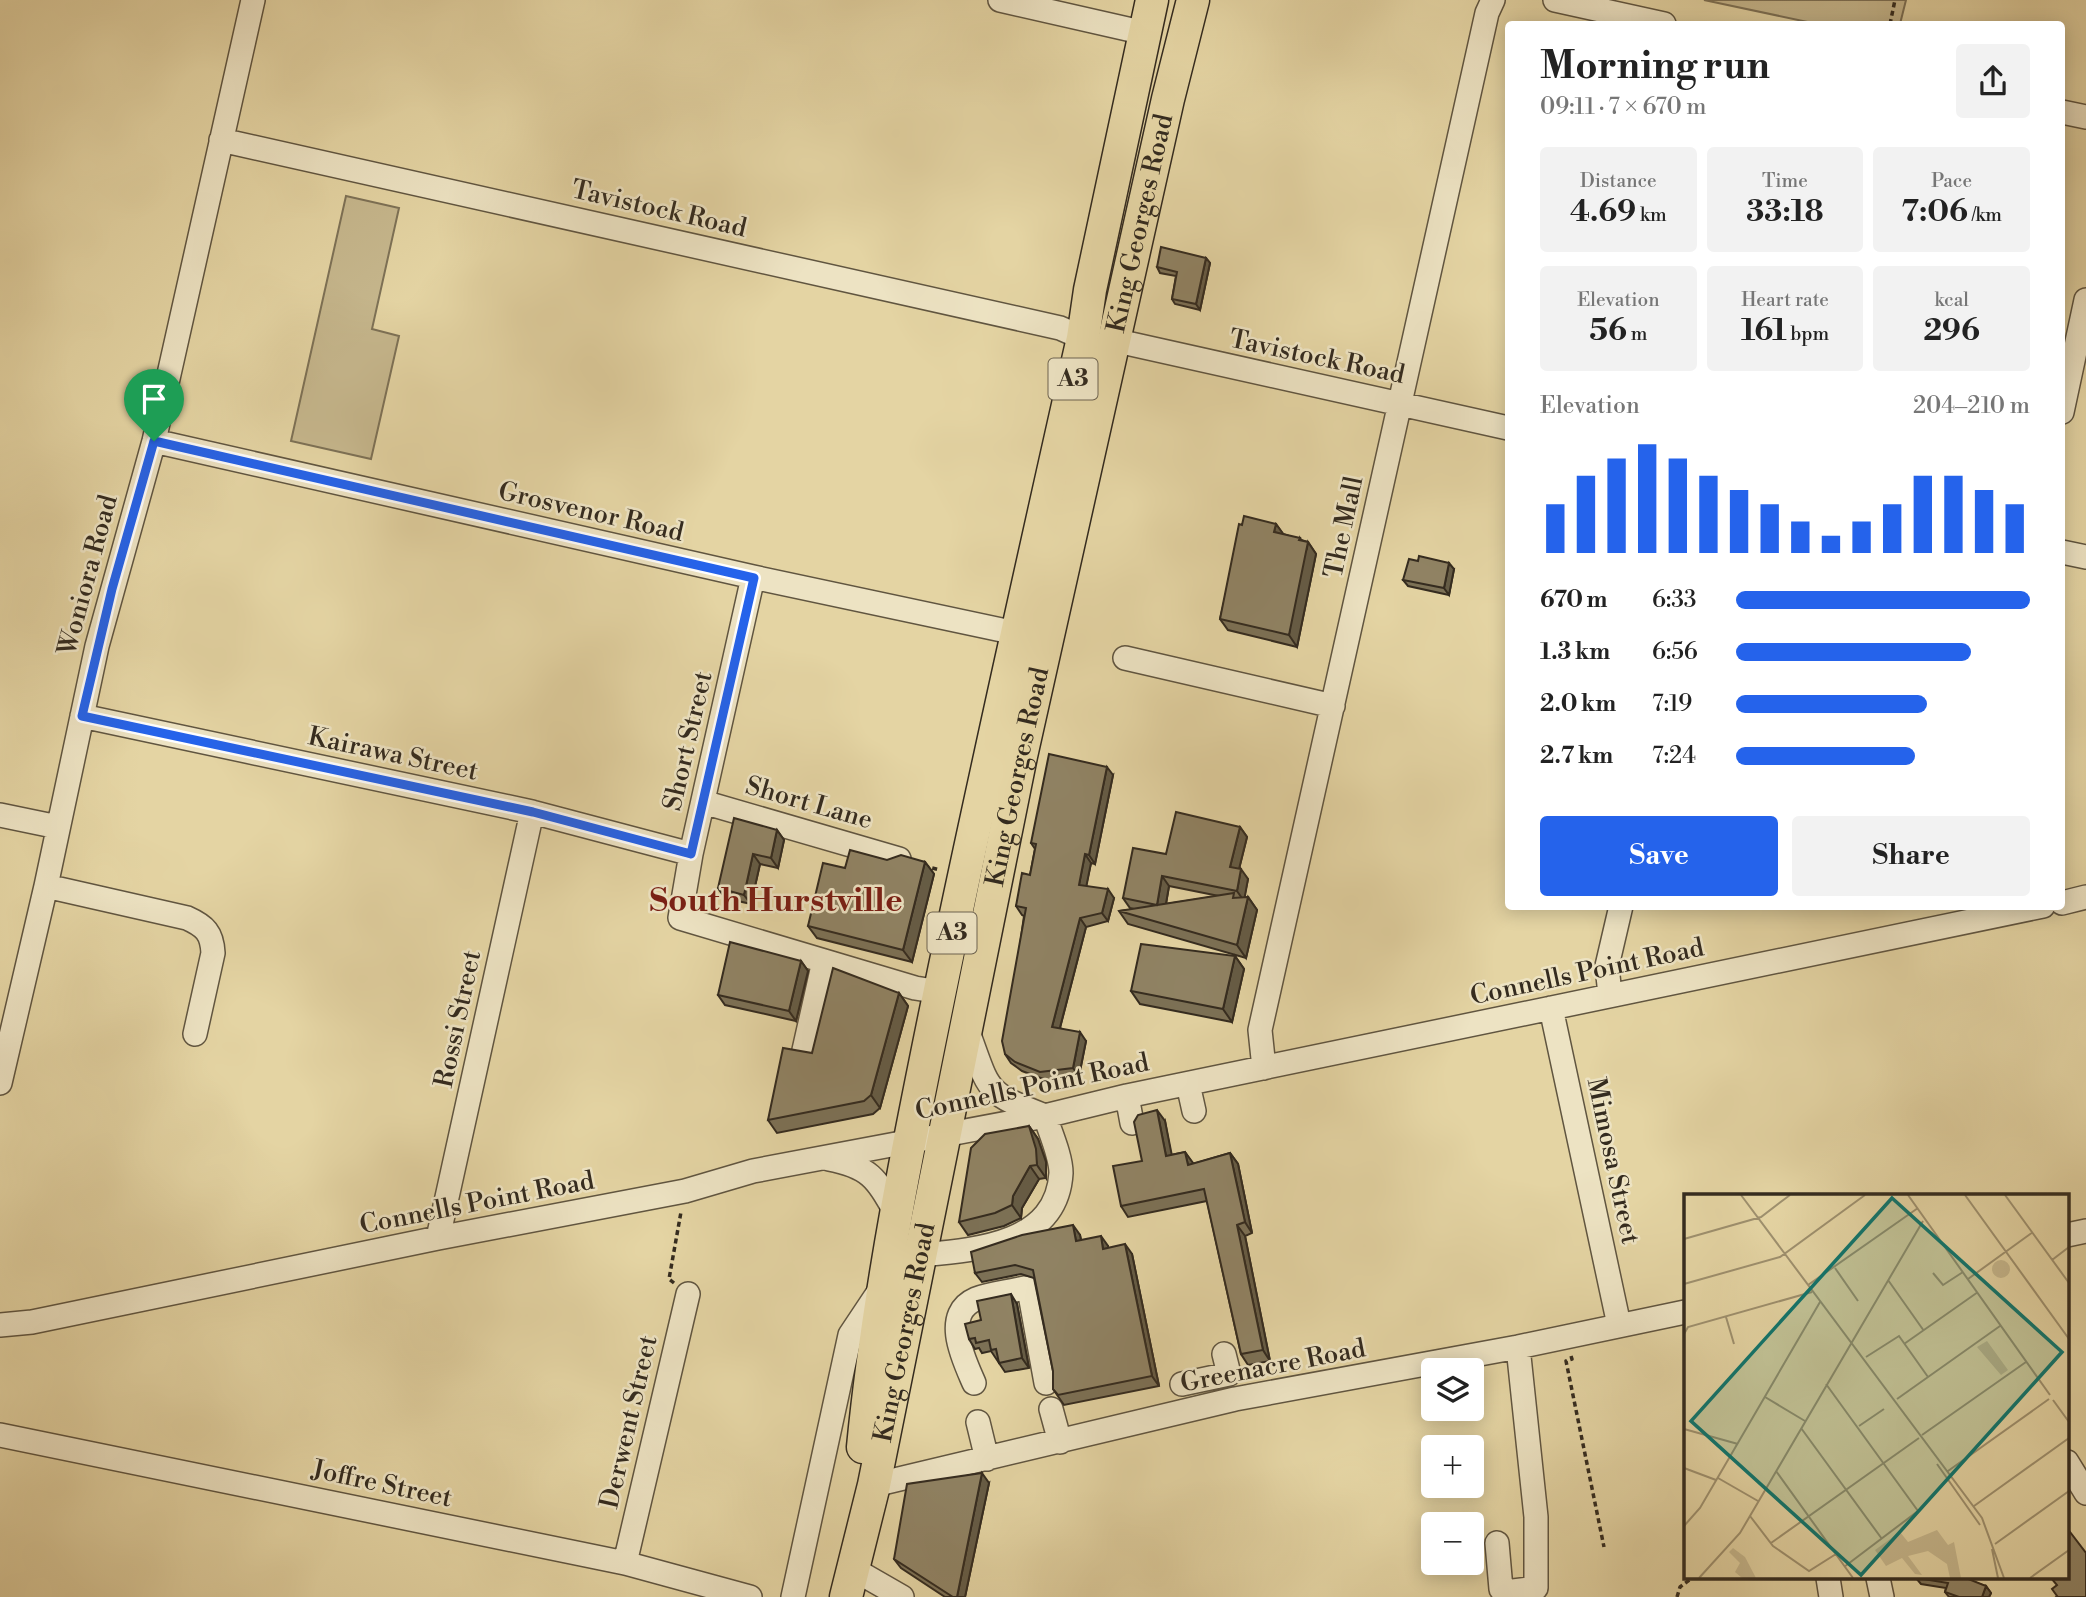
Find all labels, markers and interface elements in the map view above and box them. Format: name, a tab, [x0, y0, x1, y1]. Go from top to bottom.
text: Morning run	[1540, 43, 1770, 90]
button: share	[1956, 44, 2030, 118]
text: 09:11 · 7 × 670 m	[1540, 93, 1707, 121]
street label: King Georges Road	[1100, 111, 1180, 336]
text: Distance	[1580, 169, 1657, 193]
text: Time	[1762, 169, 1808, 193]
text: Pace	[1931, 169, 1972, 193]
street label: Tavistock Road	[568, 173, 750, 245]
text: 4.69	[1570, 193, 1636, 231]
text: 33:18	[1746, 193, 1824, 231]
text: 7:06	[1901, 193, 1968, 231]
text: km	[1636, 203, 1667, 227]
text: /km	[1968, 203, 2002, 227]
text: Elevation	[1577, 288, 1659, 312]
text: Heart rate	[1741, 288, 1829, 312]
text: kcal	[1934, 288, 1969, 312]
text: 56	[1589, 312, 1627, 350]
text: 161	[1741, 312, 1787, 350]
text: 296	[1923, 312, 1980, 350]
text: m	[1627, 322, 1647, 346]
text: bpm	[1787, 322, 1829, 346]
street label: Tavistock Road	[1226, 323, 1408, 391]
road number: A3	[1048, 358, 1098, 400]
pin	[124, 369, 184, 441]
icon: arrive	[135, 380, 173, 418]
text: Elevation	[1540, 392, 1640, 420]
text: 204–210 m	[1913, 392, 2030, 420]
street label: The Mall	[1318, 473, 1370, 581]
street label: Grosvenor Road	[495, 475, 687, 549]
street label: Woniora Road	[51, 491, 125, 660]
text: 670 m	[1540, 586, 1608, 614]
text: 6:33	[1652, 586, 1697, 614]
text: 1.3 km	[1540, 638, 1610, 666]
text: 6:56	[1652, 638, 1698, 666]
street label: King Georges Road	[979, 664, 1056, 889]
street label: Short Street	[656, 668, 720, 814]
text: 2.0 km	[1540, 690, 1616, 718]
text: 7:19	[1652, 690, 1692, 718]
street label: Kairawa Street	[305, 720, 481, 788]
text: 2.7 km	[1540, 742, 1613, 770]
text: 7:24	[1652, 742, 1696, 770]
street label: Short Lane	[742, 770, 876, 836]
button: Save	[1540, 816, 1778, 896]
button: Share	[1792, 816, 2030, 896]
district label: South Hurstville	[649, 881, 903, 922]
road number: A3	[928, 912, 976, 953]
street label: Connells Point Road	[1467, 932, 1707, 1012]
street label: Rossi Street	[428, 947, 488, 1091]
street label: Connells Point Road	[912, 1047, 1152, 1127]
street label: Mimosa Street	[1580, 1075, 1646, 1247]
street label: Connells Point Road	[357, 1165, 597, 1241]
inset map	[1684, 1194, 2068, 1580]
street label: King Georges Road	[867, 1220, 943, 1445]
street label: Derwent Street	[593, 1332, 665, 1512]
street label: Greenacre Road	[1178, 1332, 1369, 1400]
map controls	[1421, 1358, 1484, 1575]
button: layers	[1421, 1358, 1484, 1421]
button: +	[1421, 1435, 1484, 1498]
street label: Joffre Street	[308, 1453, 455, 1514]
button: −	[1421, 1512, 1484, 1575]

